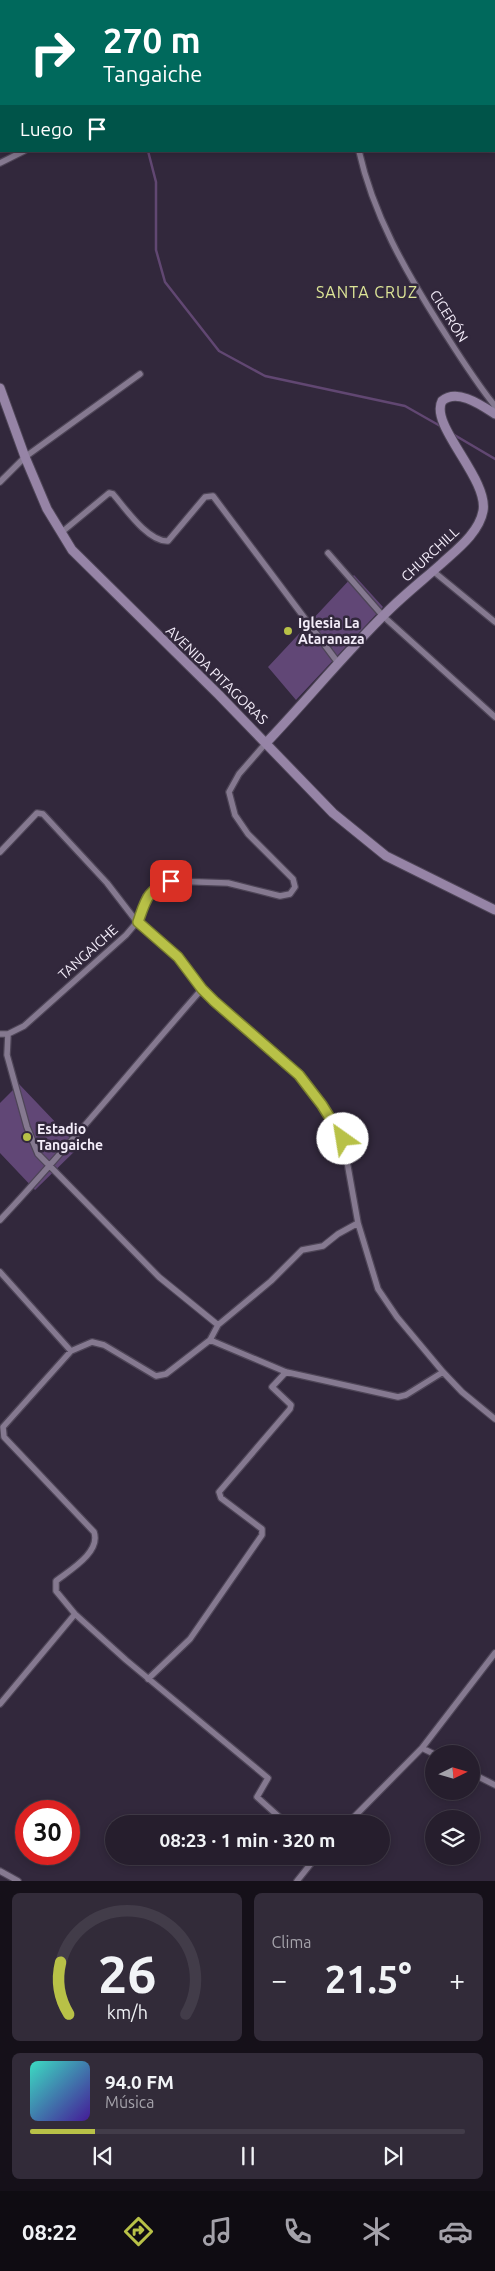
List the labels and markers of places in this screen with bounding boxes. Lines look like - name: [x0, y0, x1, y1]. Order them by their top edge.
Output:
- place label: Iglesia La Ataranaza: [298, 615, 365, 647]
- marker: Iglesia La Ataranaza: [282, 625, 294, 637]
- pin: [150, 860, 192, 902]
- place label: Estadio Tangaiche: [37, 1121, 103, 1153]
- marker: Estadio Tangaiche: [21, 1131, 33, 1143]

